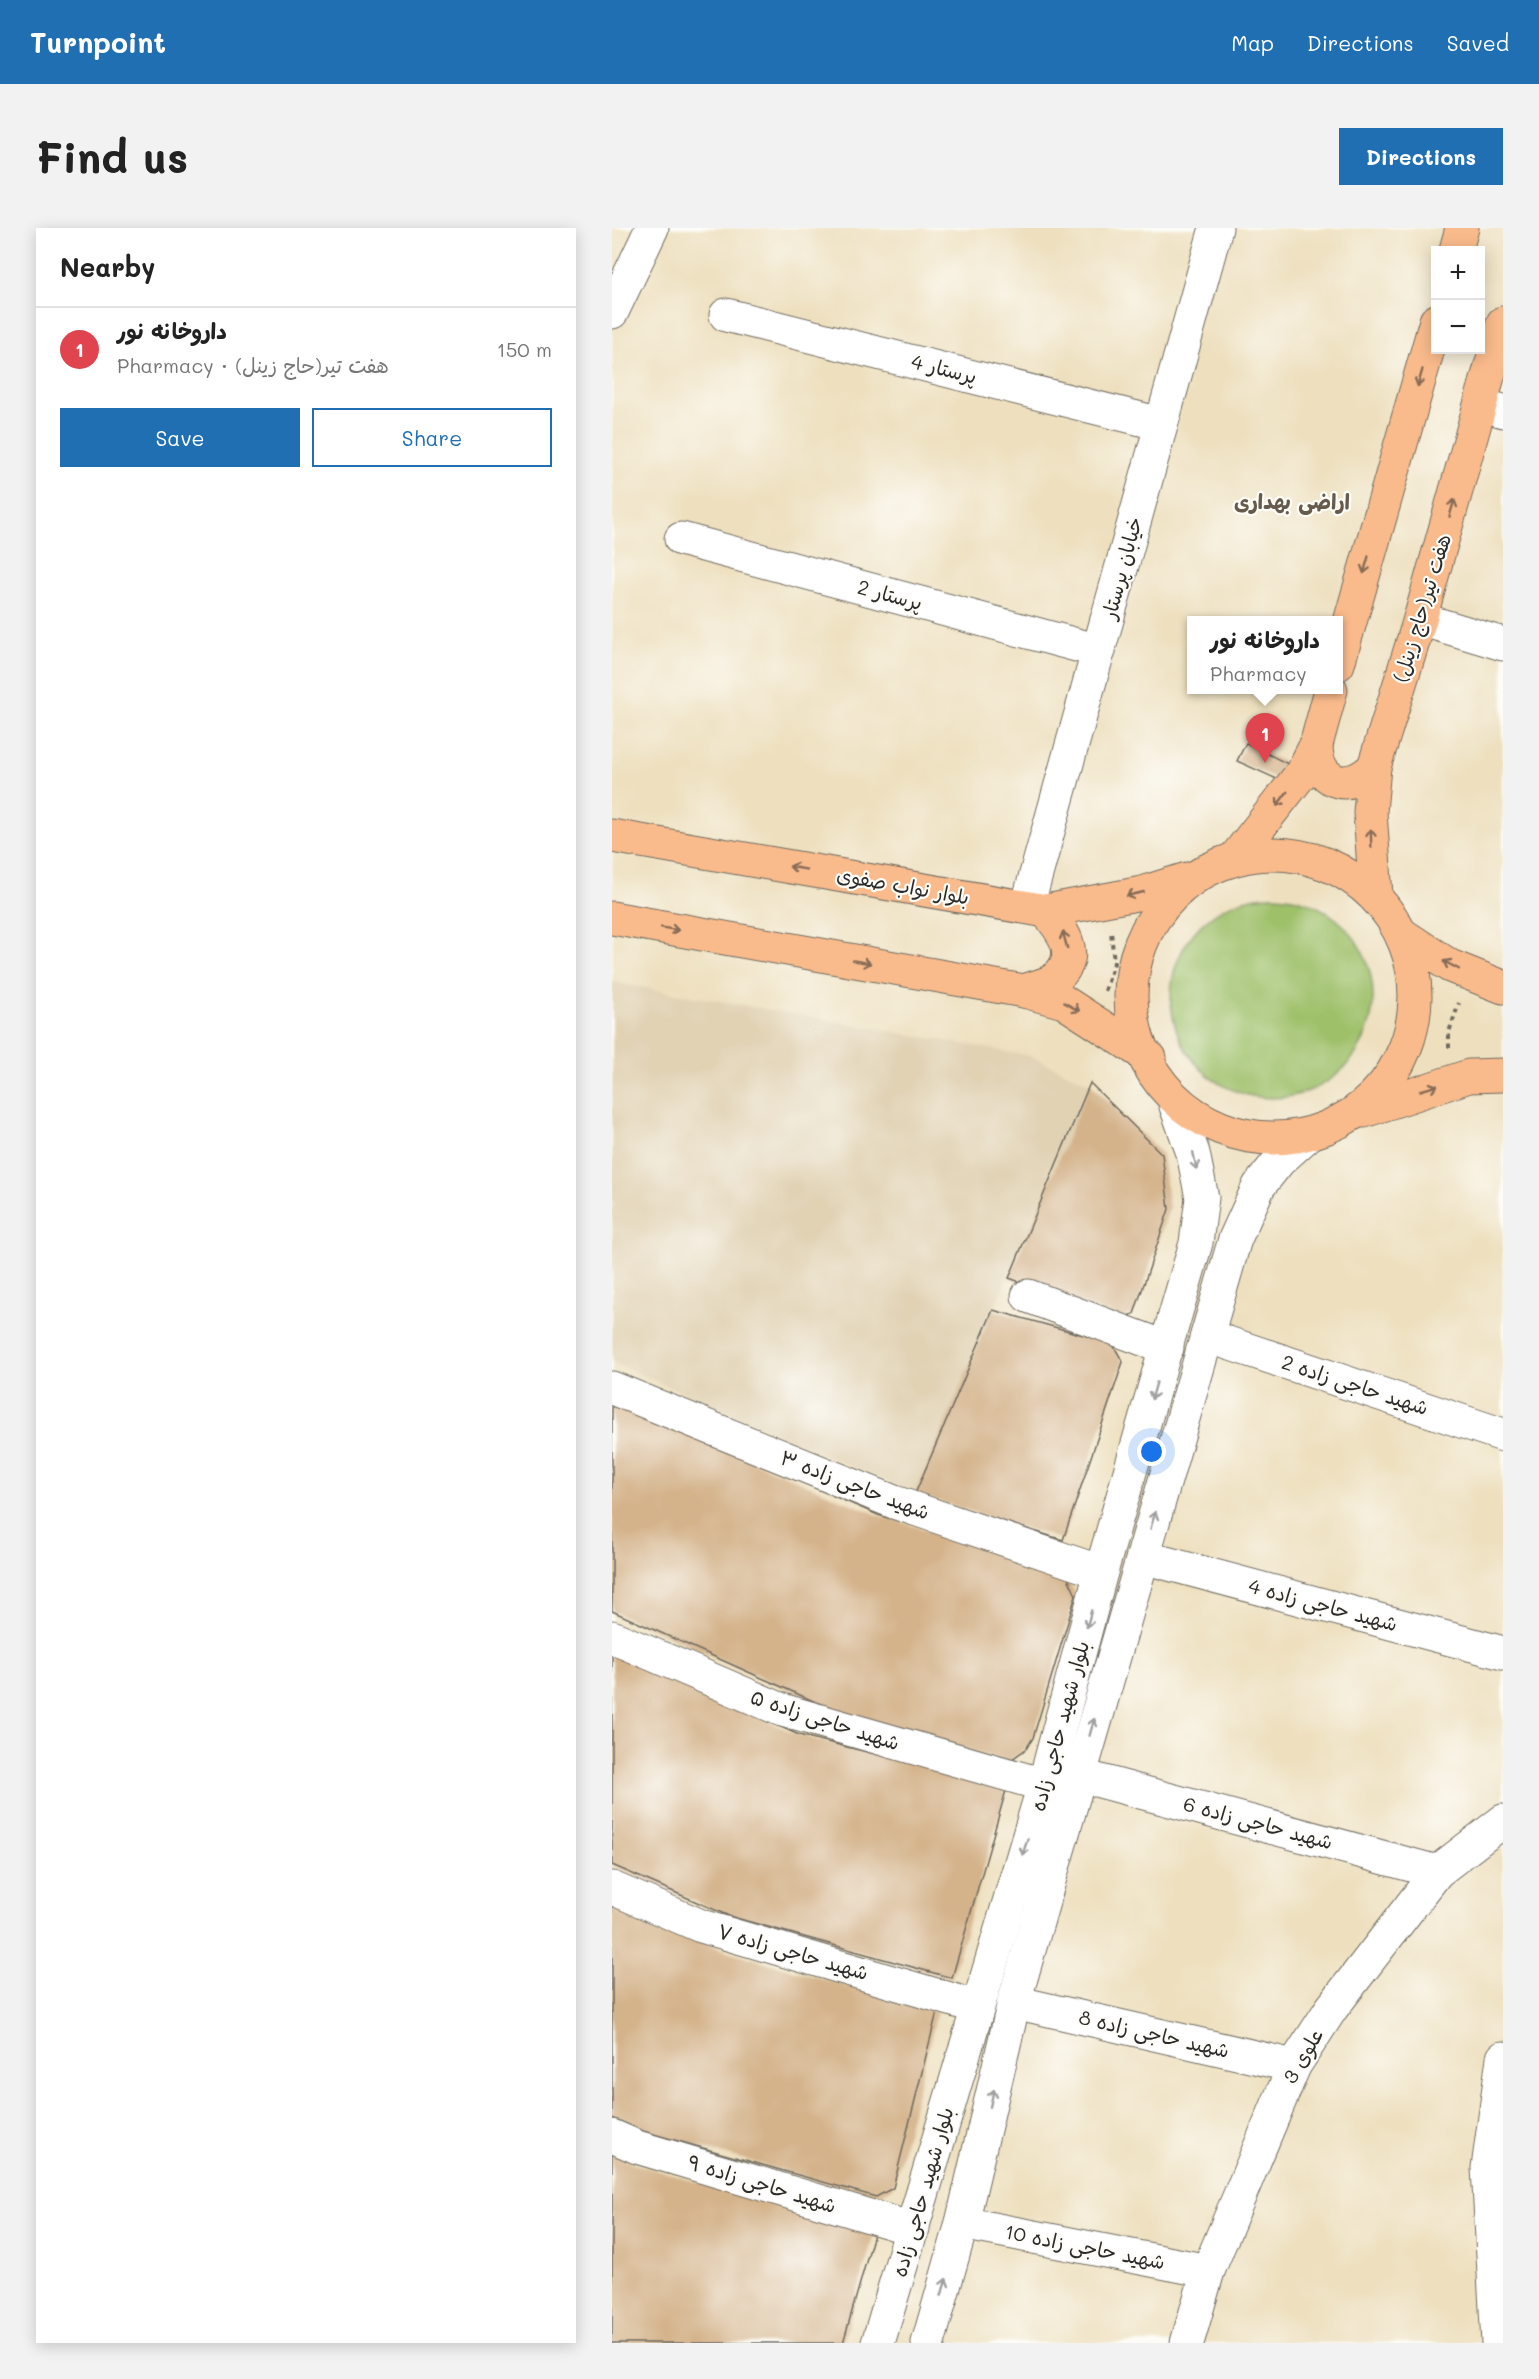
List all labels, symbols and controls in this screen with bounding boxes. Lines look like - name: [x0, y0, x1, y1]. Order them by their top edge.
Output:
- text: Turnpoint: [30, 24, 166, 60]
- text: Map: [1231, 29, 1274, 56]
- text: Directions: [1307, 29, 1414, 56]
- text: Saved: [1447, 29, 1509, 56]
- button: Directions: [1339, 128, 1503, 185]
- text: Find us: [36, 129, 188, 184]
- map controls: [1431, 246, 1485, 354]
- button: +: [1431, 246, 1485, 300]
- text: Nearby: [60, 250, 155, 284]
- button: −: [1431, 300, 1485, 354]
- text: داروخانه نور: [117, 316, 227, 345]
- text: 1: [75, 336, 84, 362]
- text: 150 m: [497, 336, 552, 362]
- street label: پرستار 4: [908, 347, 980, 390]
- text: Pharmacy · هفت تیر(حاج زینل): [117, 352, 389, 378]
- one-way arrow: [1413, 368, 1425, 387]
- button: Save: [60, 408, 300, 467]
- button: Share: [312, 408, 552, 467]
- district label: اراضی بهداری: [1234, 487, 1350, 515]
- one-way arrow: [1447, 499, 1458, 518]
- street label: خیابان پرستار: [1094, 514, 1148, 624]
- street label: هفت تیر(حاج زینل): [1386, 530, 1458, 686]
- one-way arrow: [1360, 555, 1372, 574]
- street label: پرستار 2: [855, 573, 926, 616]
- popup: [1187, 616, 1343, 694]
- text: داروخانه نور: [1210, 625, 1320, 654]
- text: Pharmacy: [1210, 660, 1307, 686]
- pin: 1: [1246, 714, 1284, 763]
- one-way arrow: [1276, 791, 1289, 807]
- one-way arrow: [1365, 828, 1377, 848]
- street label: بلوار نواب صفوی: [835, 861, 971, 909]
- one-way arrow: [789, 862, 809, 873]
- one-way arrow: [1126, 888, 1145, 900]
- one-way arrow: [659, 923, 679, 934]
- one-way arrow: [1058, 931, 1070, 950]
- one-way arrow: [851, 957, 871, 968]
- one-way arrow: [1442, 959, 1460, 970]
- one-way arrow: [1063, 1001, 1080, 1013]
- one-way arrow: [1420, 1082, 1439, 1094]
- one-way arrow: [1189, 1151, 1201, 1170]
- street label: شهید حاجی زاده 2: [1278, 1348, 1432, 1421]
- one-way arrow: [1148, 1381, 1160, 1400]
- your location: [1137, 1437, 1166, 1466]
- street label: شهید حاجی زاده ۳: [777, 1444, 934, 1525]
- one-way arrow: [1148, 1511, 1159, 1530]
- street label: شهید حاجی زاده 4: [1246, 1572, 1401, 1637]
- one-way arrow: [1083, 1609, 1094, 1628]
- street label: بلوار شهید حاجی زاده: [1024, 1638, 1095, 1814]
- street label: شهید حاجی زاده ۵: [747, 1683, 903, 1756]
- one-way arrow: [1087, 1718, 1098, 1737]
- street label: شهید حاجی زاده 6: [1180, 1790, 1336, 1855]
- one-way arrow: [1019, 1837, 1030, 1856]
- street label: شهید حاجی زاده ۷: [715, 1917, 872, 1986]
- street label: شهید حاجی زاده 8: [1076, 2003, 1232, 2064]
- street label: علوی 3: [1276, 2023, 1330, 2089]
- one-way arrow: [986, 2088, 998, 2107]
- street label: بلوار شهید حاجی زاده: [885, 2104, 960, 2280]
- street label: شهید حاجی زاده ۹: [685, 2148, 840, 2219]
- street label: شهید حاجی زاده 10: [1003, 2218, 1168, 2275]
- one-way arrow: [939, 2278, 950, 2297]

